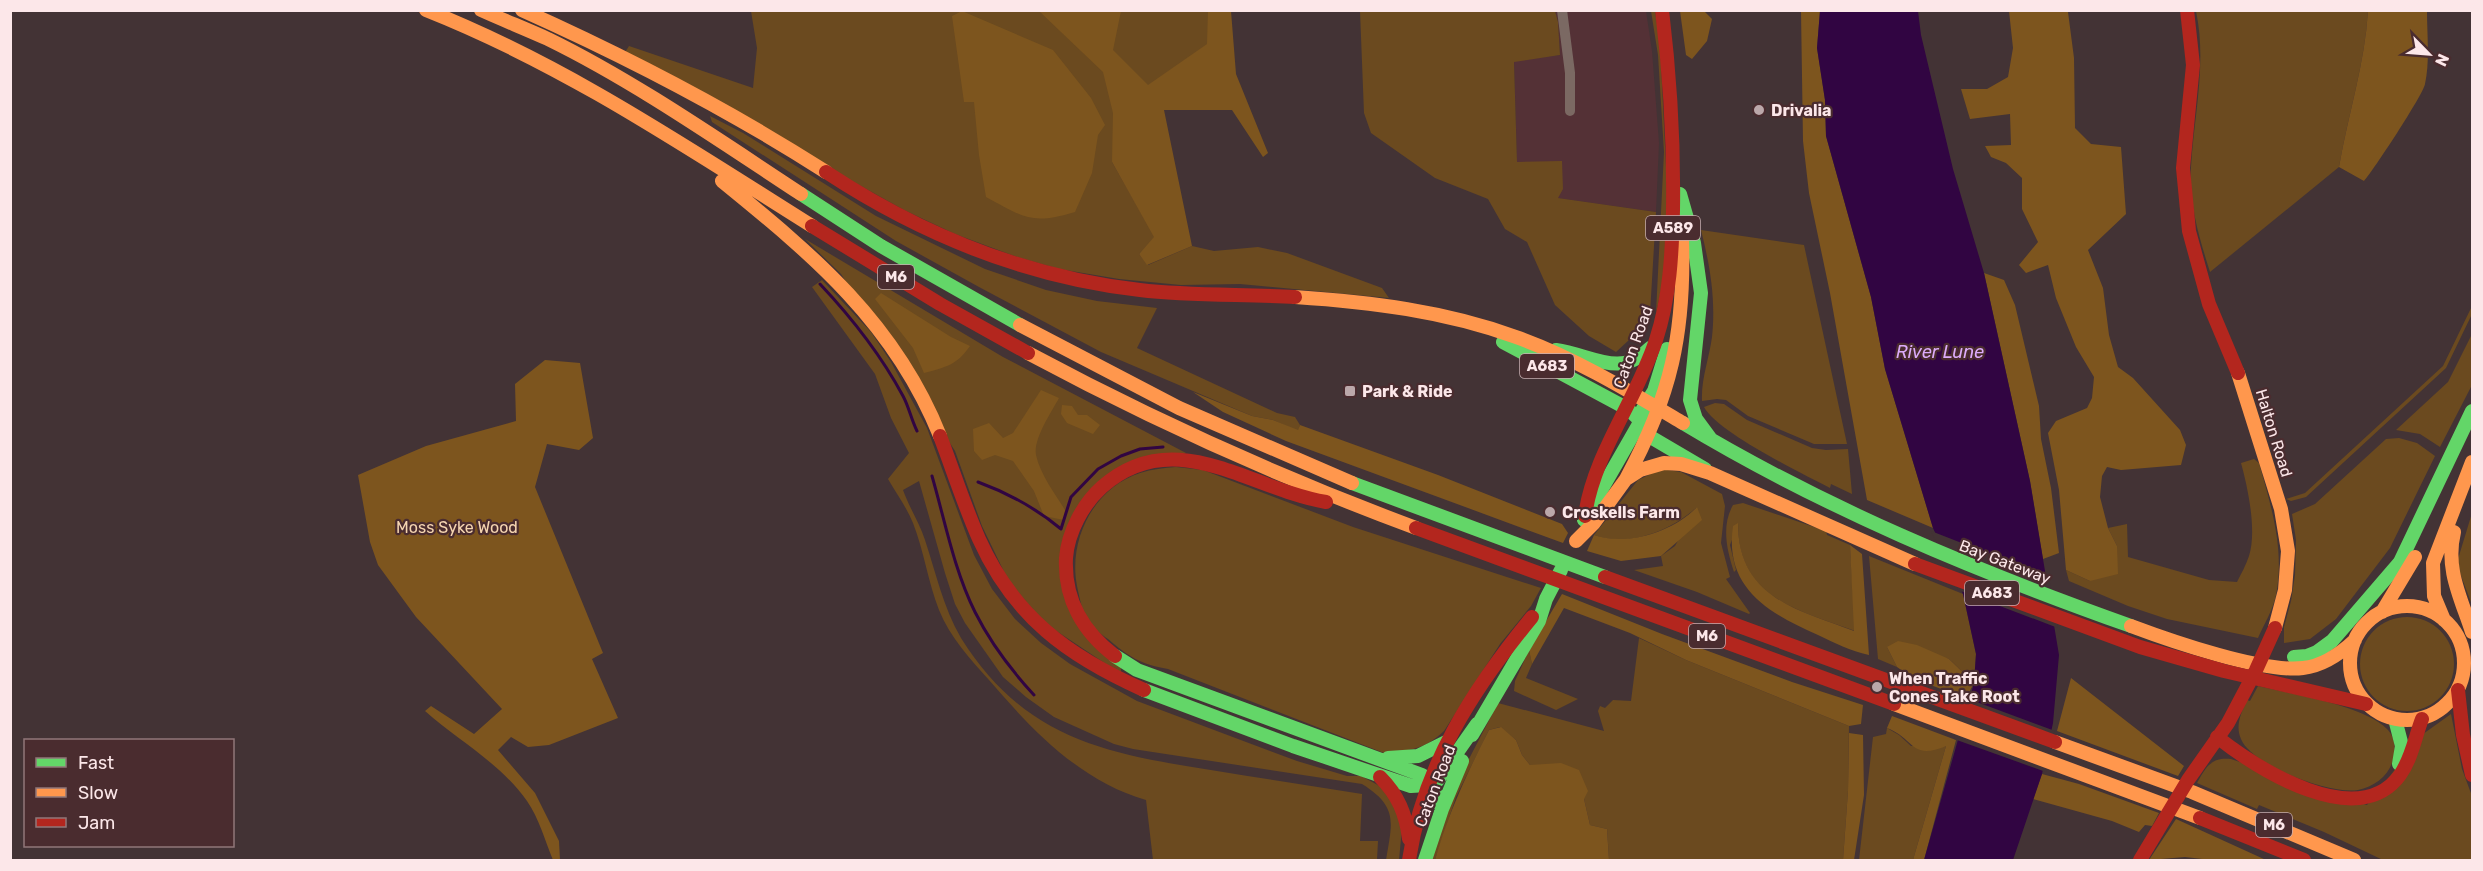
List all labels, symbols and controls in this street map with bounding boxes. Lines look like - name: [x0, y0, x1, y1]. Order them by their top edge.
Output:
- north arrow: [2399, 24, 2459, 84]
- text: N: [2431, 51, 2453, 69]
- place label: Drivalia: [1771, 101, 1831, 120]
- marker: Drivalia: [1752, 103, 1766, 117]
- road number: A589: [1646, 216, 1700, 240]
- road number: M6: [878, 265, 914, 289]
- street label: Caton Road: [1609, 303, 1657, 391]
- water label: River Lune: [1896, 341, 1984, 363]
- road number: A683: [1520, 354, 1574, 378]
- place label: Park & Ride: [1362, 382, 1453, 401]
- marker: Park & Ride: [1343, 384, 1357, 398]
- street label: Halton Road: [2252, 387, 2296, 479]
- place label: Croskells Farm: [1562, 503, 1680, 522]
- marker: Croskells Farm: [1543, 505, 1557, 519]
- park label: Moss Syke Wood: [396, 518, 518, 537]
- street label: Bay Gateway: [1957, 536, 2054, 588]
- road number: A683: [1965, 581, 2019, 605]
- road number: M6: [1689, 624, 1725, 648]
- place label: When Traffic Cones Take Root: [1889, 669, 2020, 706]
- marker: When Traffic Cones Take Root: [1870, 680, 1884, 694]
- legend: [24, 739, 234, 847]
- street label: Caton Road: [1411, 742, 1459, 830]
- text: Fast: [78, 752, 114, 774]
- text: Slow: [78, 782, 118, 804]
- text: Jam: [78, 812, 115, 834]
- road number: M6: [2256, 813, 2292, 837]

